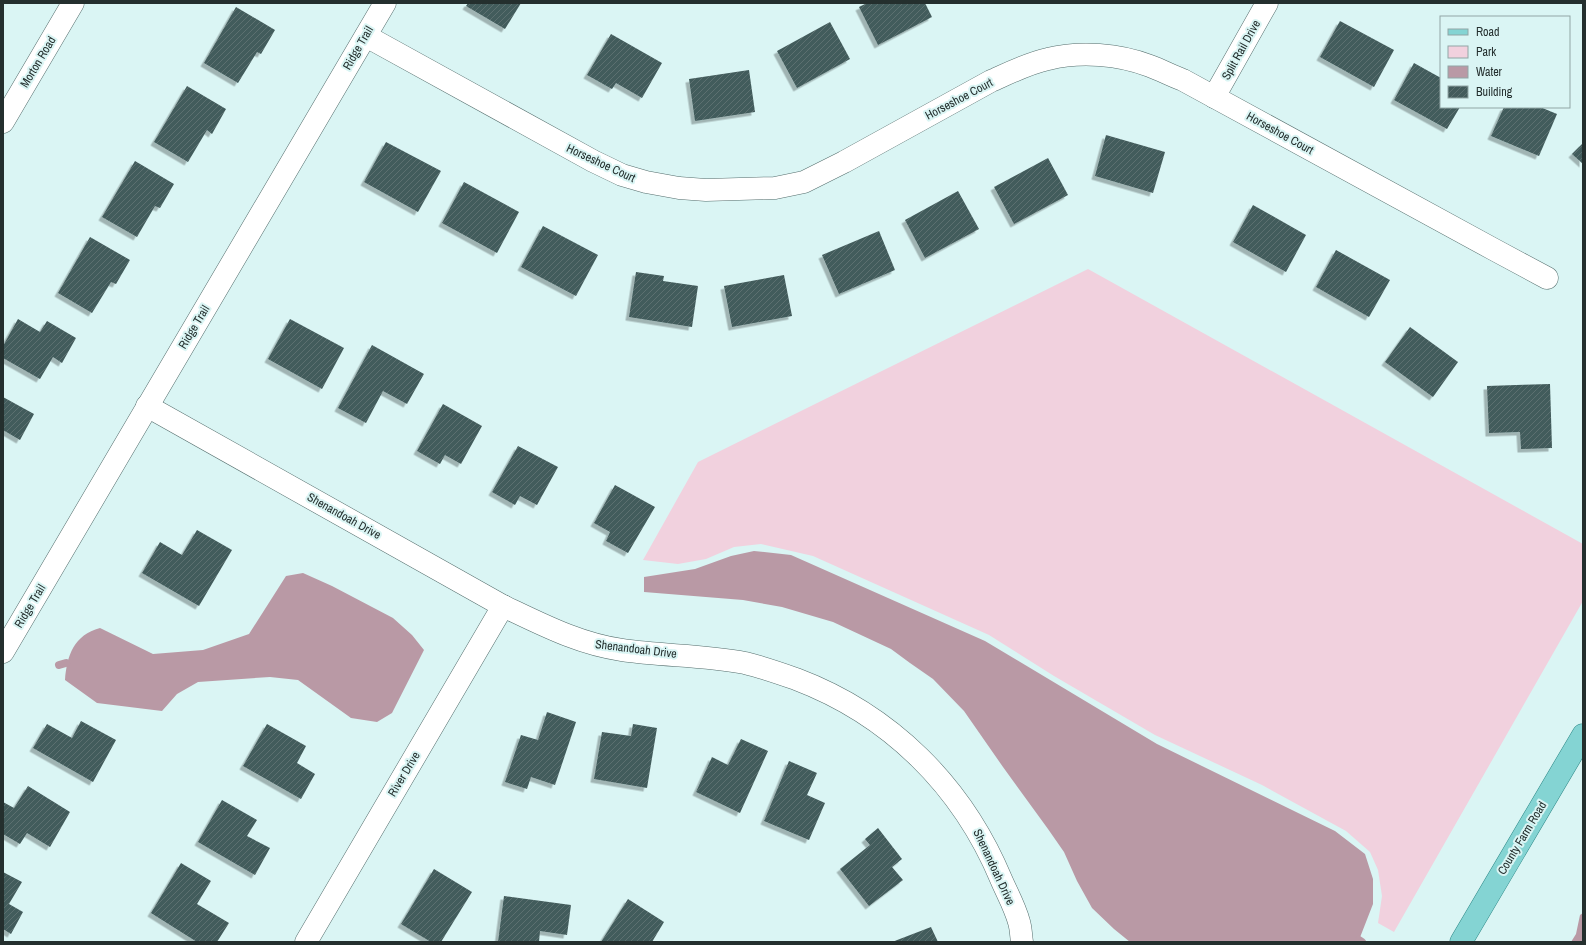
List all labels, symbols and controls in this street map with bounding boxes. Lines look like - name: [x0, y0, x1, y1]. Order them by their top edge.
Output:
- legend: [1440, 16, 1570, 108]
- street label: Split Rail Drive: [1218, 17, 1264, 83]
- street label: Ridge Trail: [339, 23, 377, 73]
- text: Road: [1476, 24, 1500, 40]
- street label: Morton Road: [16, 33, 60, 91]
- text: Park: [1476, 44, 1496, 60]
- text: Water: [1476, 64, 1503, 80]
- street label: Horseshoe Court: [922, 74, 996, 124]
- text: Building: [1476, 84, 1513, 100]
- street label: Horseshoe Court: [1244, 108, 1317, 158]
- street label: Horseshoe Court: [564, 140, 638, 186]
- street label: Ridge Trail: [175, 302, 213, 352]
- street label: Shenandoah Drive: [304, 489, 384, 543]
- street label: Ridge Trail: [11, 581, 49, 631]
- street label: Shenandoah Drive: [594, 636, 678, 662]
- street label: River Drive: [384, 749, 424, 799]
- street label: County Farm Road: [1494, 798, 1550, 878]
- street label: Shenandoah Drive: [969, 826, 1019, 908]

